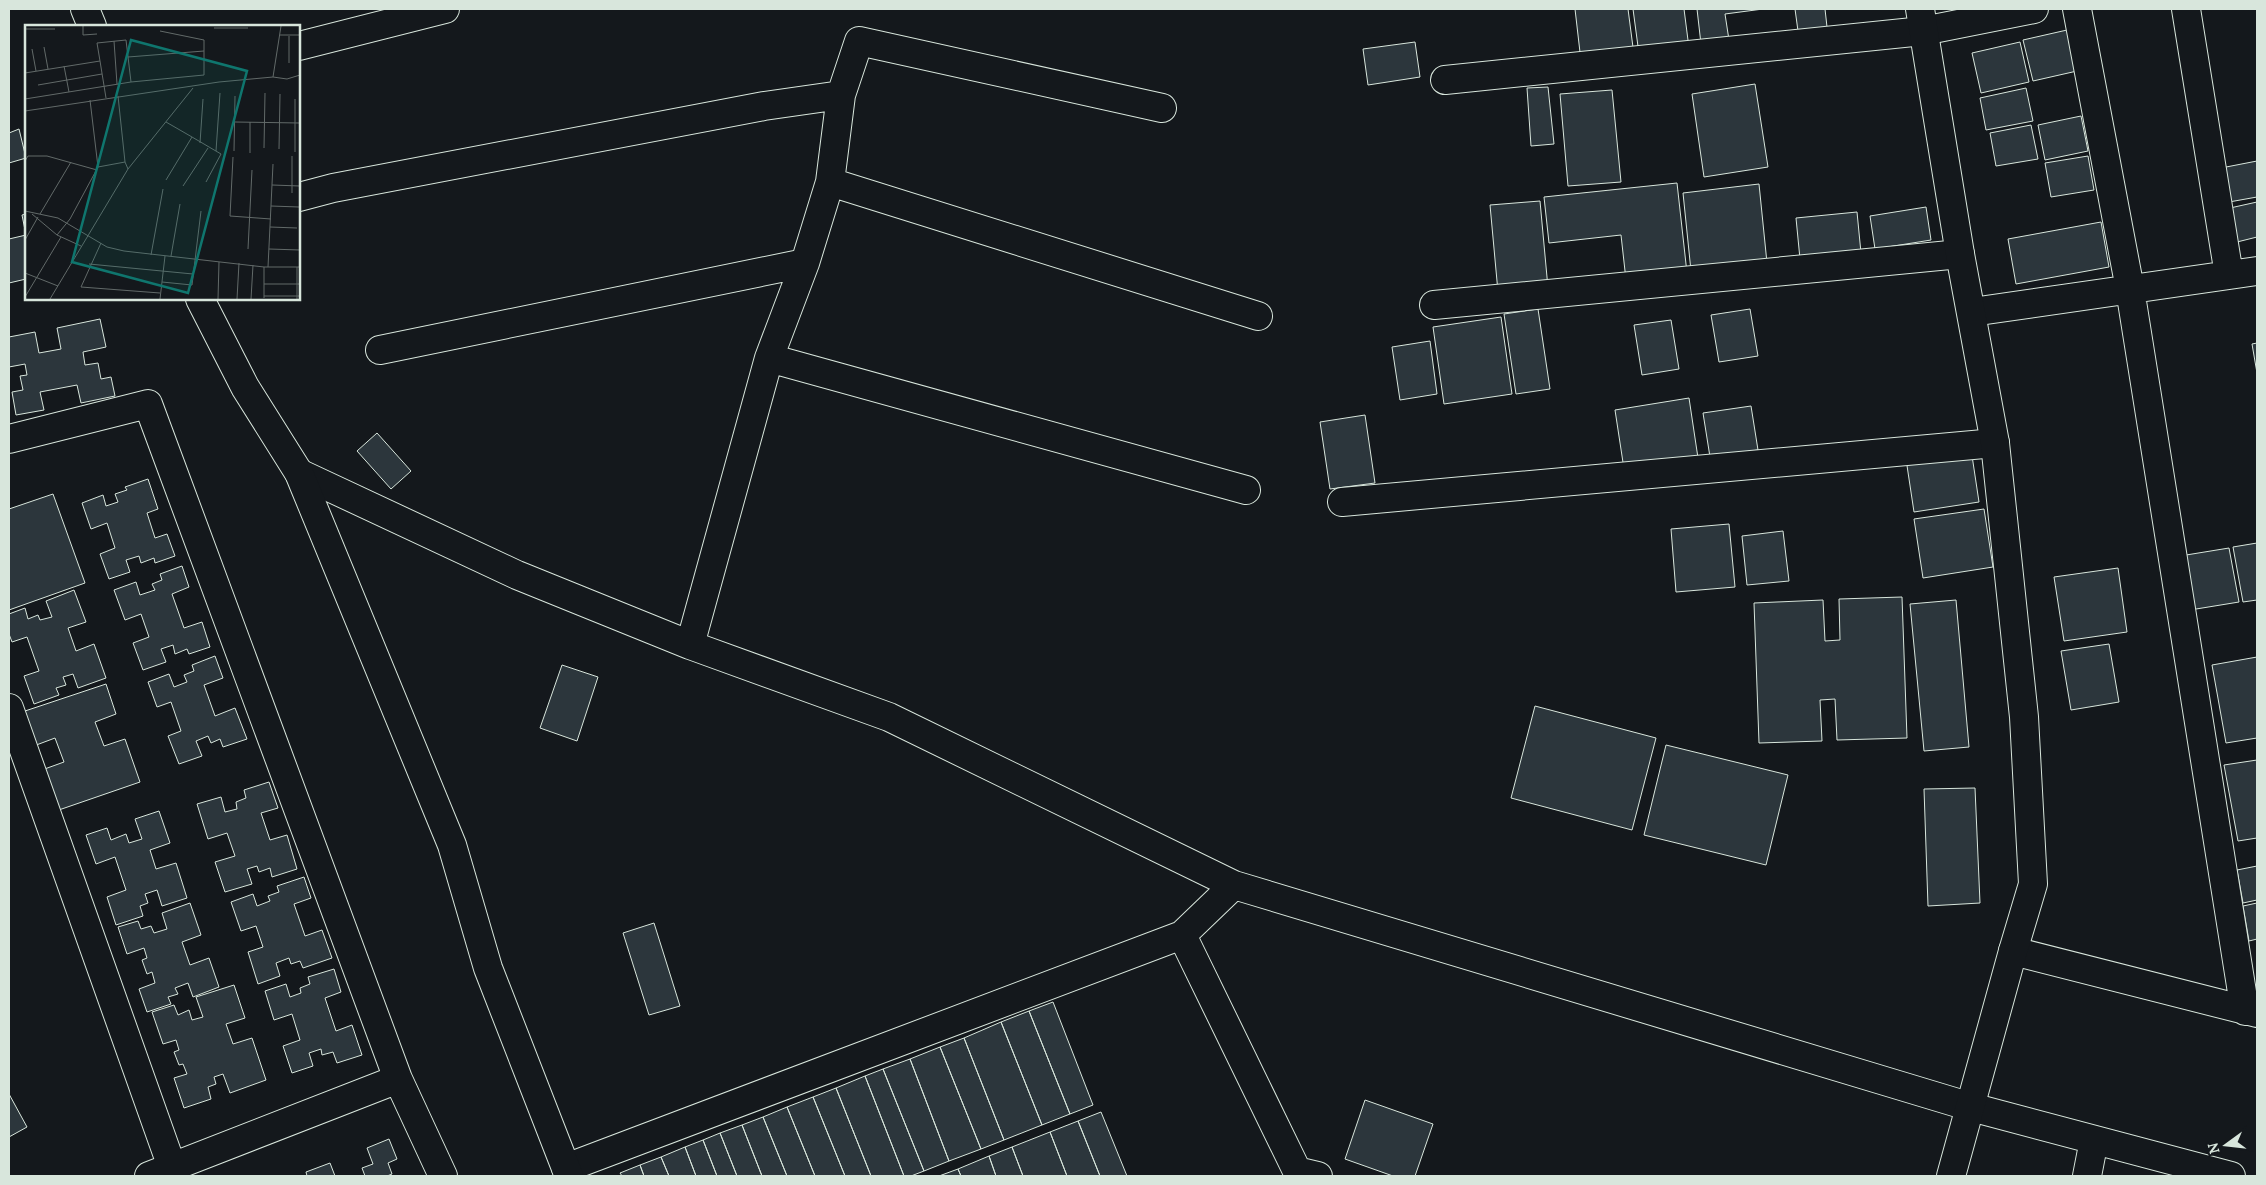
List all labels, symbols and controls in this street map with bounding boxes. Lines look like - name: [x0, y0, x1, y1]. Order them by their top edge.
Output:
- inset map: [25, 25, 300, 300]
- north arrow: [2201, 1120, 2251, 1170]
- text: N: [2203, 1141, 2224, 1156]

